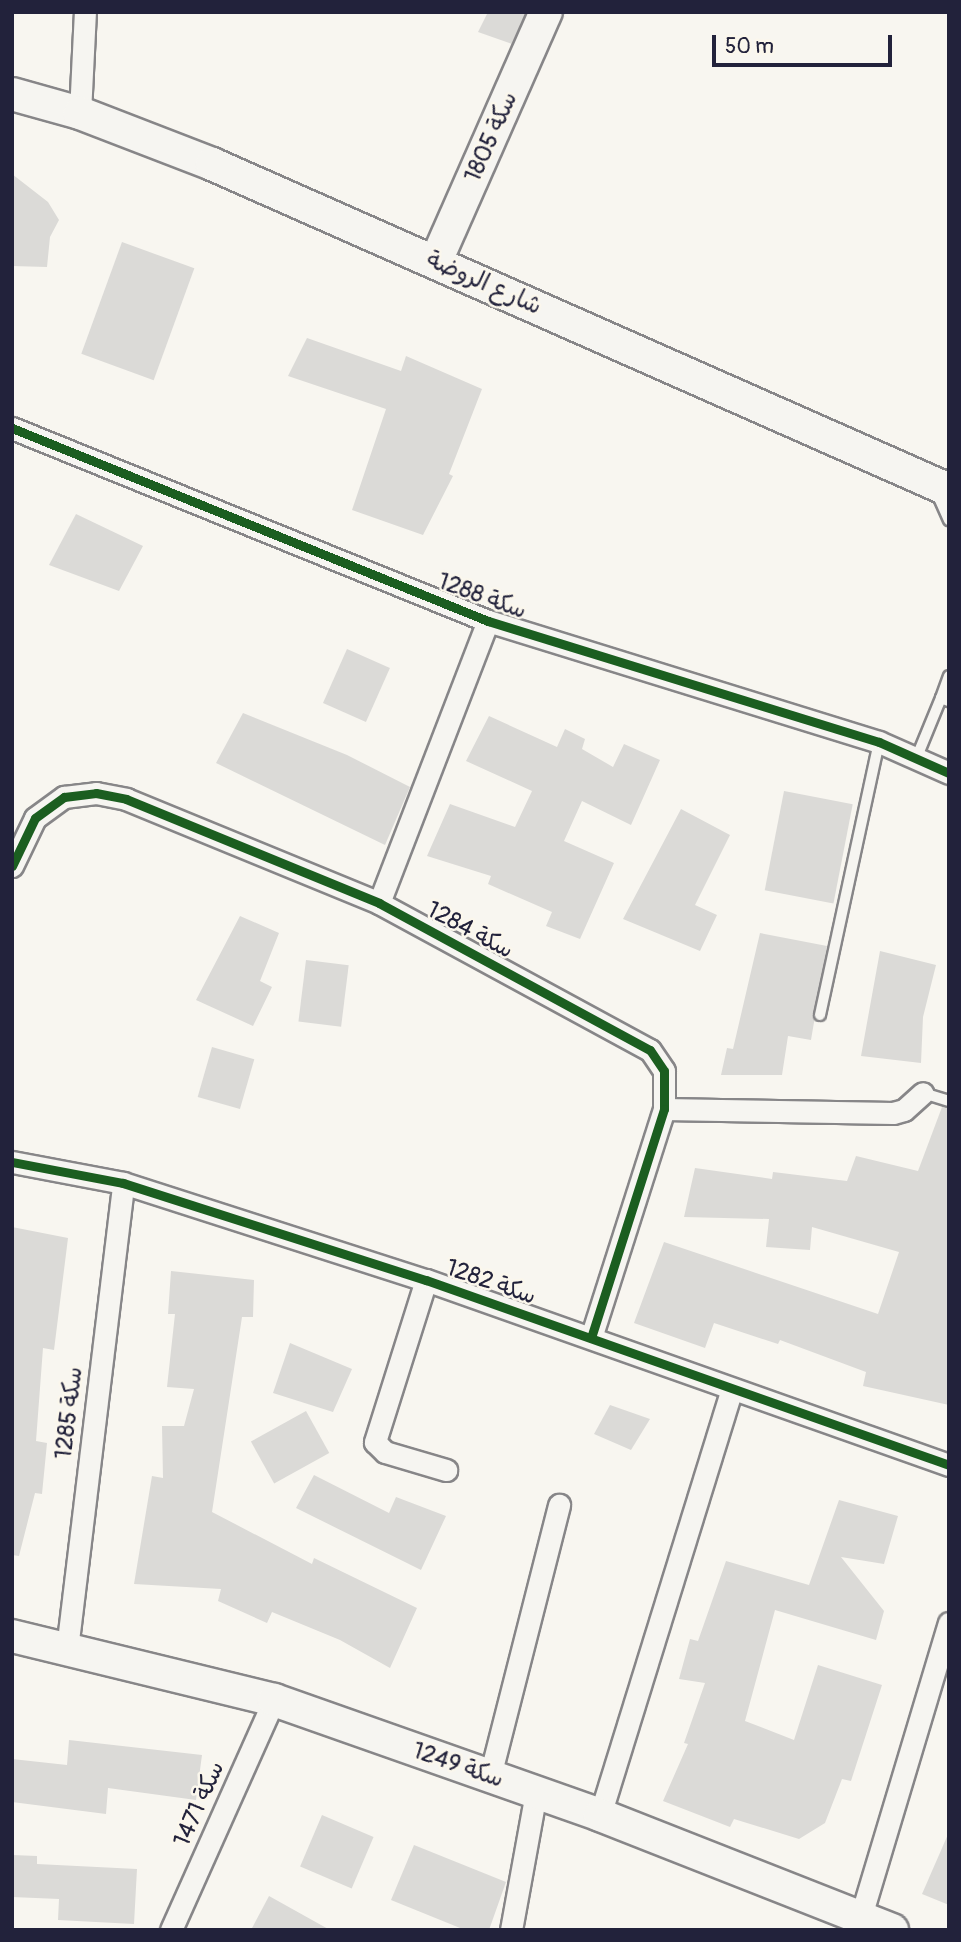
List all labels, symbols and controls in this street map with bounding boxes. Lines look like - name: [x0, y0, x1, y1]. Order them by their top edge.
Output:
- scale bar: [716, 21, 896, 65]
- text: 50 m: [725, 33, 774, 60]
- street label: سكة 1805: [458, 87, 524, 187]
- street label: شارع الروضة: [422, 245, 546, 321]
- street label: سكة 1288: [434, 567, 530, 625]
- street label: سكة 1284: [422, 895, 518, 965]
- street label: سكة 1282: [442, 1253, 540, 1311]
- street label: سكة 1285: [49, 1365, 89, 1461]
- street label: سكة 1249: [409, 1736, 507, 1794]
- street label: سكة 1471: [167, 1757, 231, 1851]

